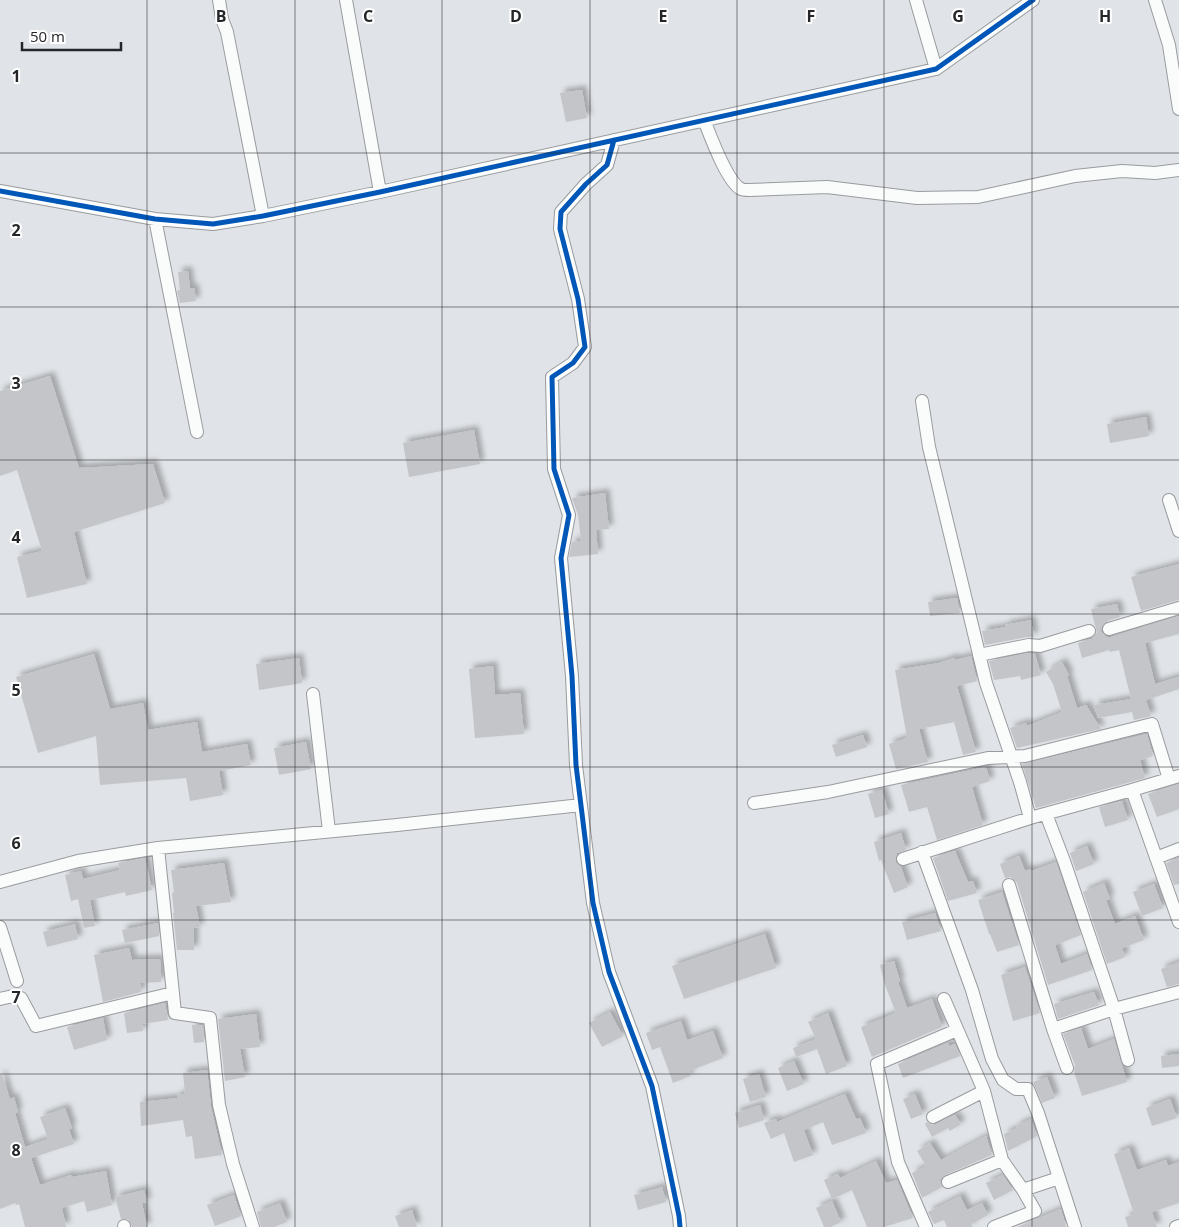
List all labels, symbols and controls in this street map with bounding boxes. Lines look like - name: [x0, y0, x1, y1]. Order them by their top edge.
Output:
- text: B: [216, 5, 226, 27]
- text: C: [363, 5, 373, 27]
- text: D: [510, 5, 522, 27]
- text: E: [659, 5, 668, 27]
- text: F: [807, 5, 815, 27]
- text: G: [952, 5, 964, 27]
- text: H: [1099, 5, 1111, 27]
- scale bar: [22, 20, 121, 52]
- text: 50 m: [30, 26, 65, 46]
- text: 1: [11, 65, 21, 87]
- text: 2: [11, 219, 21, 241]
- text: 3: [11, 372, 21, 394]
- text: 4: [11, 526, 21, 548]
- text: 5: [11, 679, 21, 701]
- text: 6: [11, 832, 21, 854]
- text: 7: [11, 986, 21, 1008]
- text: 8: [11, 1139, 21, 1161]

